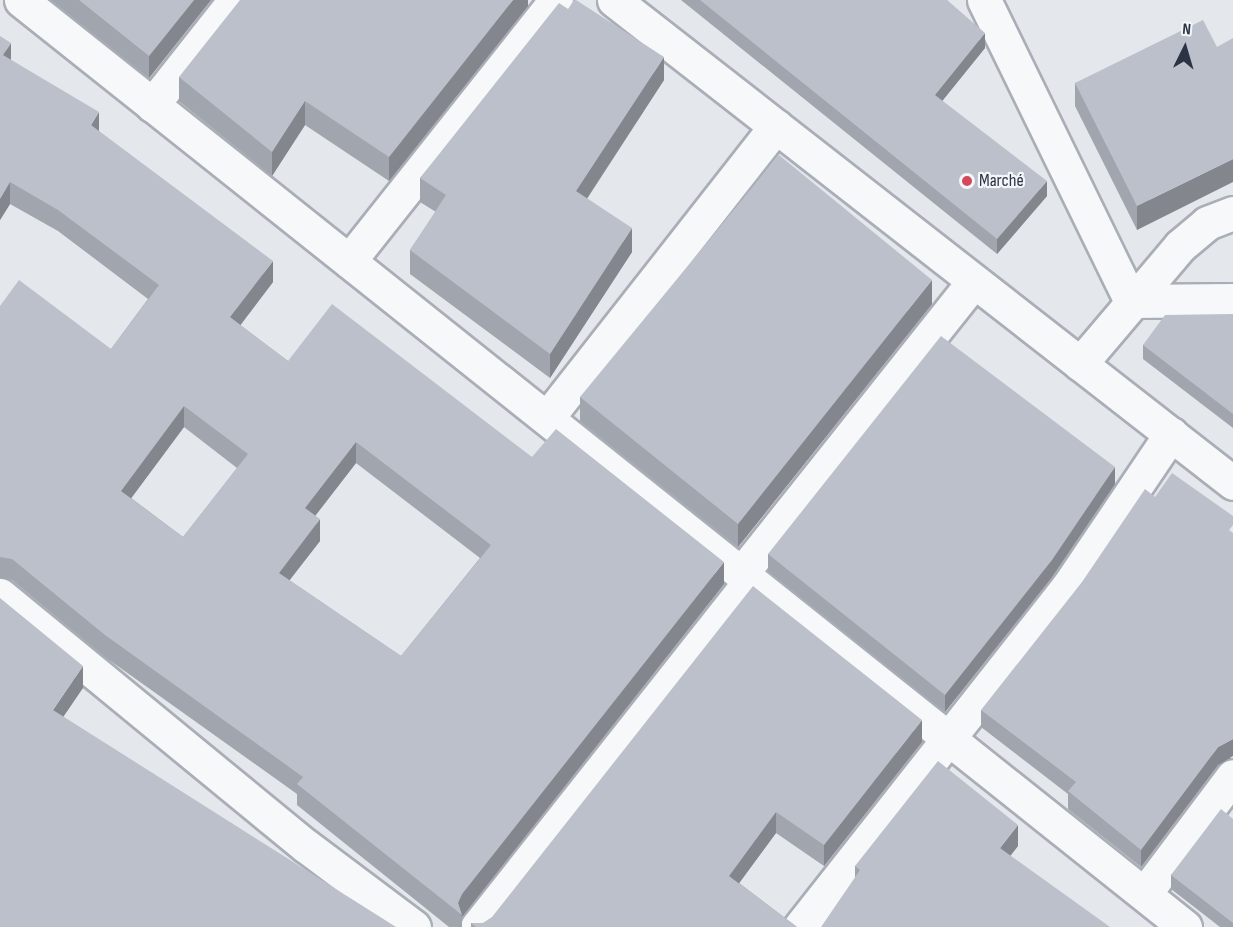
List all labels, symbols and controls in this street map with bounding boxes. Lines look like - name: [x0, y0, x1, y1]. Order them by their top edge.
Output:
- north arrow: [1155, 18, 1215, 78]
- text: N: [1182, 20, 1192, 39]
- place label: Marché: [979, 170, 1024, 192]
- marker: Marché: [960, 174, 974, 188]

